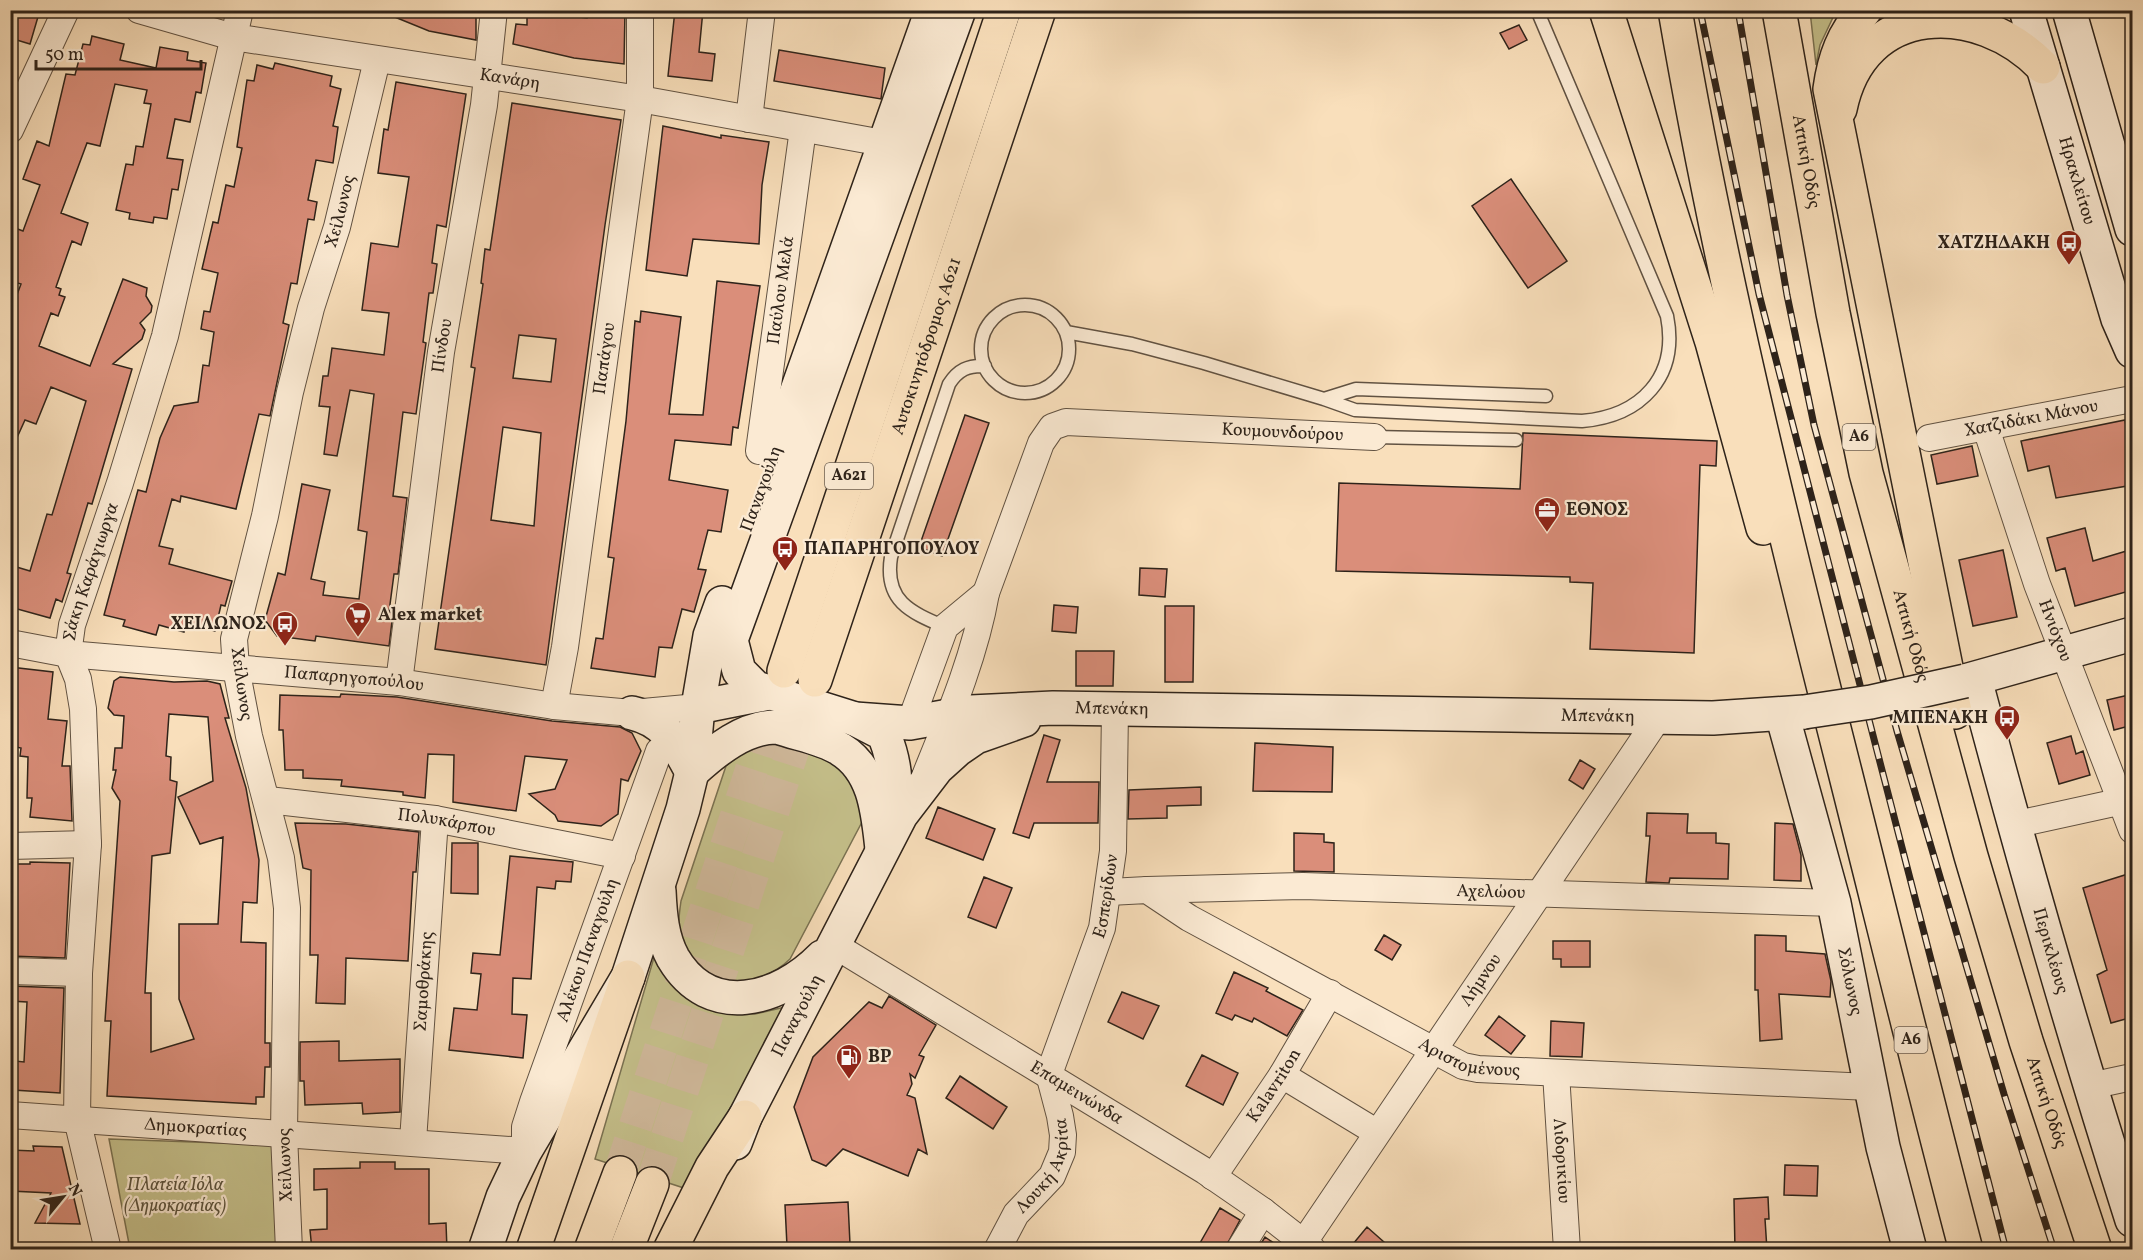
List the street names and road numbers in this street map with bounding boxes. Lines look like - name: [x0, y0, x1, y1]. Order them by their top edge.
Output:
- street label: Κανάρη: [478, 62, 542, 96]
- street label: Αττική Οδός: [1785, 113, 1827, 211]
- street label: Ηρακλείτου: [2052, 133, 2102, 228]
- street label: Χείλωνος: [319, 173, 362, 251]
- street label: Παύλου Μελά: [761, 235, 801, 346]
- street label: Αυτοκινητόδρομος Α621: [885, 254, 968, 438]
- street label: Πίνδου: [426, 317, 459, 374]
- street label: Παπάγου: [587, 321, 622, 396]
- street label: Χατζιδάκι Μάνου: [1962, 393, 2100, 443]
- street label: Κουμουνδούρου: [1221, 417, 1344, 448]
- road number: Α6: [1842, 424, 1876, 450]
- street label: Παναγούλη: [735, 442, 789, 536]
- road number: Α621: [825, 463, 873, 489]
- street label: Σάκη Καράγιωργα: [57, 499, 125, 642]
- street label: Αττική Οδός: [1886, 587, 1935, 685]
- street label: Ηνιόχου: [2032, 596, 2078, 665]
- street label: Χείλωνος: [223, 646, 259, 722]
- street label: Παπαρηγοπούλου: [283, 660, 425, 698]
- street label: Μπενάκη: [1075, 696, 1149, 722]
- street label: Μπενάκη: [1561, 703, 1635, 729]
- street label: Πολυκάρπου: [396, 802, 498, 843]
- street label: Εσπερίδων: [1087, 852, 1125, 942]
- street label: Αλέκου Παναγούλη: [550, 874, 625, 1026]
- street label: Αχελώου: [1456, 878, 1526, 906]
- street label: Περικλέους: [2026, 905, 2075, 997]
- street label: Σαμοθράκης: [408, 931, 440, 1032]
- street label: Σόλωνος: [1831, 945, 1869, 1018]
- street label: Λήμνου: [1454, 949, 1508, 1012]
- street label: Παναγούλη: [766, 970, 829, 1061]
- road number: Α6: [1894, 1027, 1928, 1053]
- street label: Αριστομένους: [1414, 1032, 1521, 1083]
- street label: Kalavriton: [1241, 1044, 1307, 1128]
- street label: Αττική Οδός: [2020, 1053, 2073, 1152]
- street label: Επαμεινώνδα: [1025, 1055, 1128, 1131]
- street label: Δημοκρατίας: [143, 1112, 248, 1144]
- street label: Λουκή Ακρίτα: [1010, 1116, 1075, 1220]
- street label: Λιδορικίου: [1546, 1117, 1577, 1204]
- street label: Χείλωνος: [272, 1128, 300, 1202]

